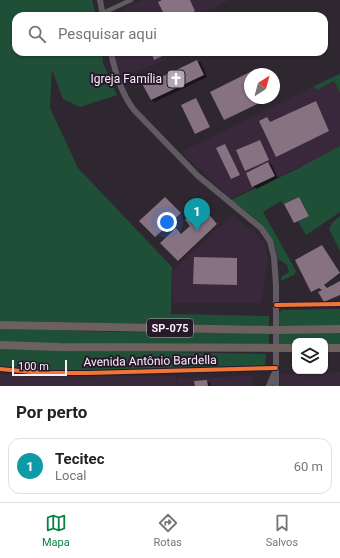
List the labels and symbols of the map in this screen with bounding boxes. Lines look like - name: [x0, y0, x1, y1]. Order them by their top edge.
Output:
- church icon: Igreja Família: [165, 68, 187, 90]
- north arrow: [244, 68, 280, 104]
- place label: Igreja Família: [90, 72, 162, 86]
- pin: 1: [184, 198, 210, 231]
- your location: [157, 212, 177, 232]
- road number: SP-075: [147, 319, 193, 337]
- street label: Avenida Antônio Bardella: [83, 353, 217, 369]
- scale bar: [12, 358, 67, 377]

